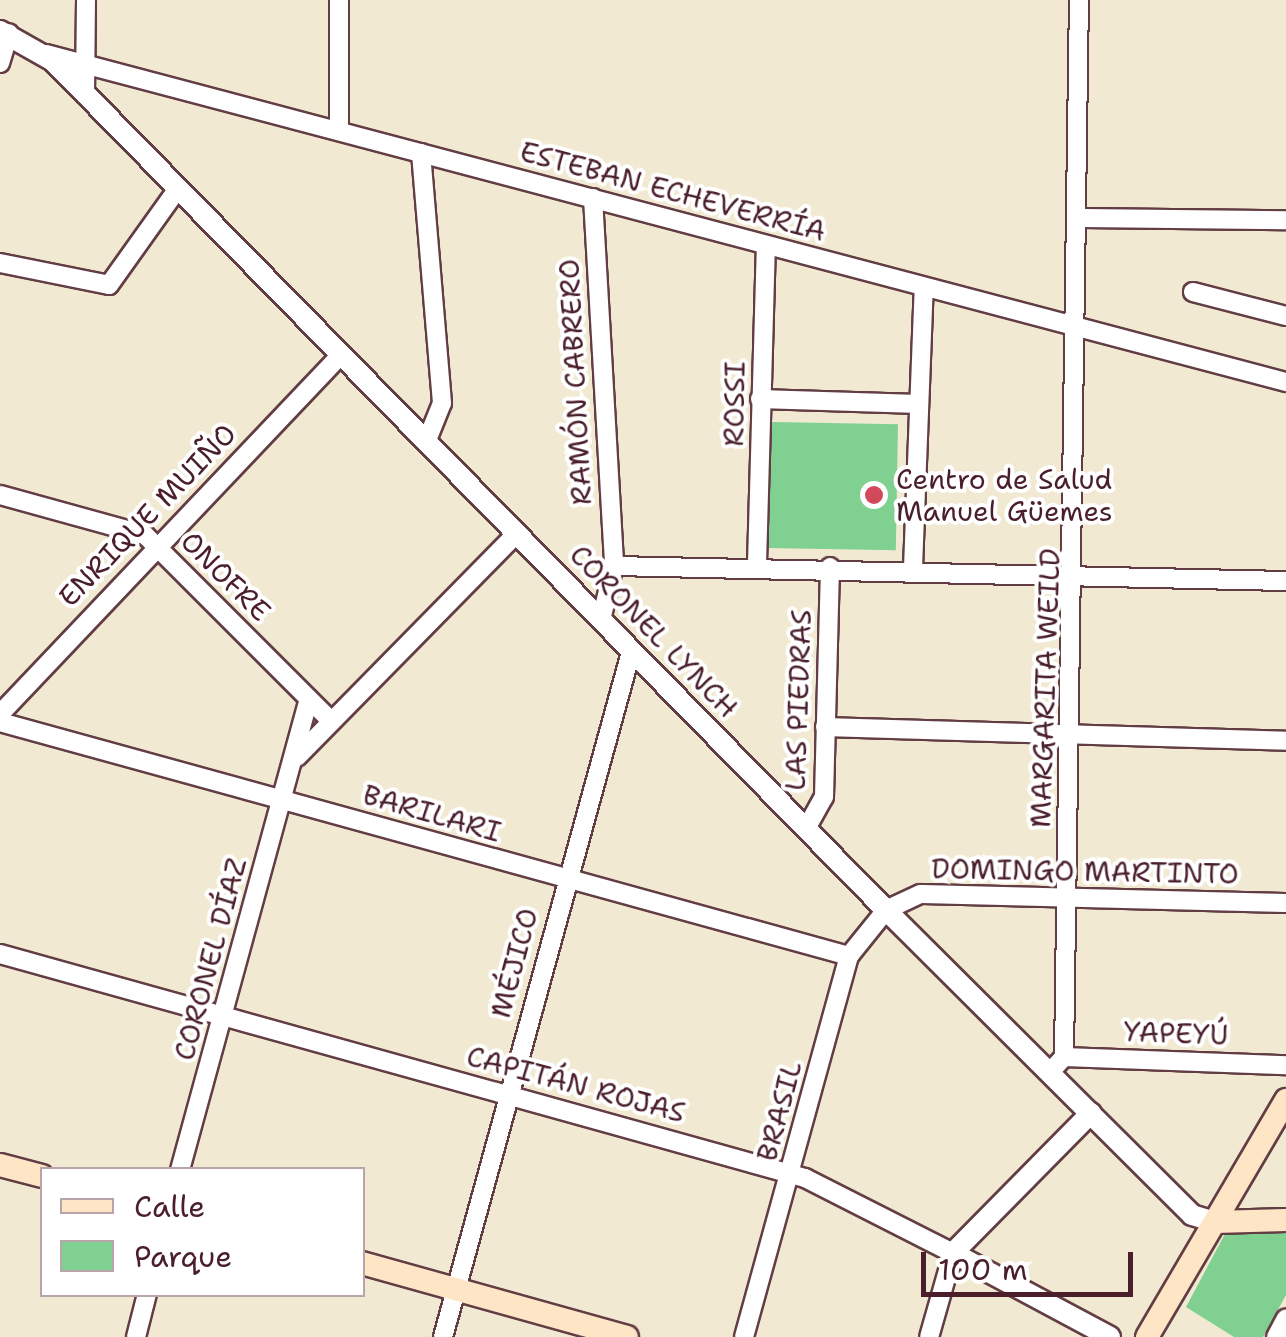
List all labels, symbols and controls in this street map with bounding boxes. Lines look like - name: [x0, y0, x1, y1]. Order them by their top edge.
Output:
- street label: ESTEBAN ECHEVERRÍA: [517, 134, 829, 248]
- street label: RAMÓN CABRERO: [552, 258, 598, 506]
- street label: ROSSI: [716, 361, 752, 447]
- street label: ENRIQUE MUIÑO: [51, 417, 243, 613]
- place label: Centro de Salud Manuel Güemes: [896, 462, 1113, 528]
- marker: Centro de Salud Manuel Güemes: [861, 482, 887, 508]
- street label: ONOFRE: [174, 524, 278, 628]
- street label: CORONEL LYNCH: [563, 538, 745, 724]
- street label: MARGARITA WEILD: [1023, 548, 1067, 828]
- street label: LAS PIEDRAS: [778, 609, 818, 791]
- street label: BARILARI: [359, 777, 505, 849]
- street label: DOMINGO MARTINTO: [931, 852, 1239, 890]
- street label: CORONEL DÍAZ: [167, 854, 253, 1064]
- street label: MÉJICO: [483, 905, 545, 1021]
- street label: YAPEYÚ: [1123, 1014, 1229, 1052]
- street label: CAPITÁN ROJAS: [463, 1039, 689, 1129]
- street label: BRASIL: [750, 1057, 808, 1165]
- legend: [40, 1167, 365, 1297]
- text: Calle: [134, 1186, 205, 1227]
- scale bar: [926, 1232, 1138, 1294]
- text: Parque: [134, 1236, 232, 1277]
- text: 100 m: [938, 1249, 1028, 1290]

